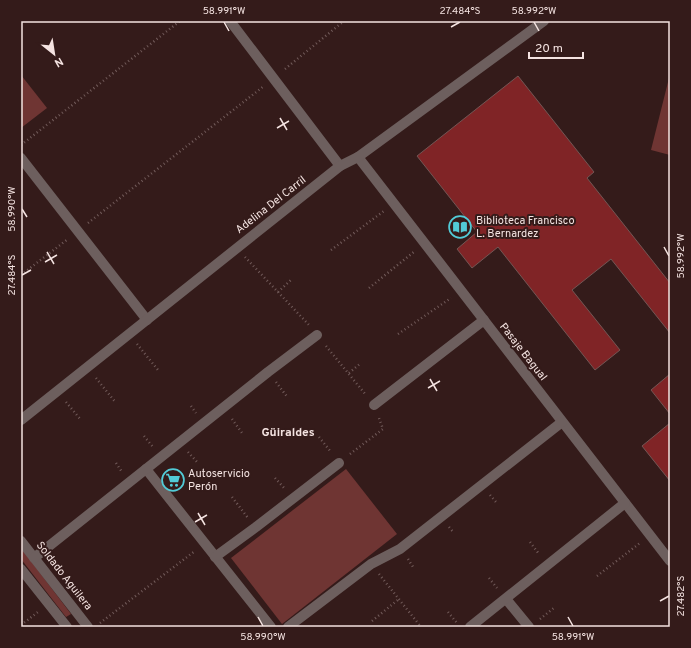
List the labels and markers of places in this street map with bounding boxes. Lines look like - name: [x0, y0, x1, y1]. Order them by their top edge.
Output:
- library icon: Biblioteca Francisco L. Bernardez: [447, 214, 473, 240]
- place label: Biblioteca Francisco L. Bernardez: [476, 214, 575, 241]
- supermarket icon: Autoservicio Perón: [160, 467, 186, 493]
- place label: Autoservicio Perón: [188, 467, 250, 494]

